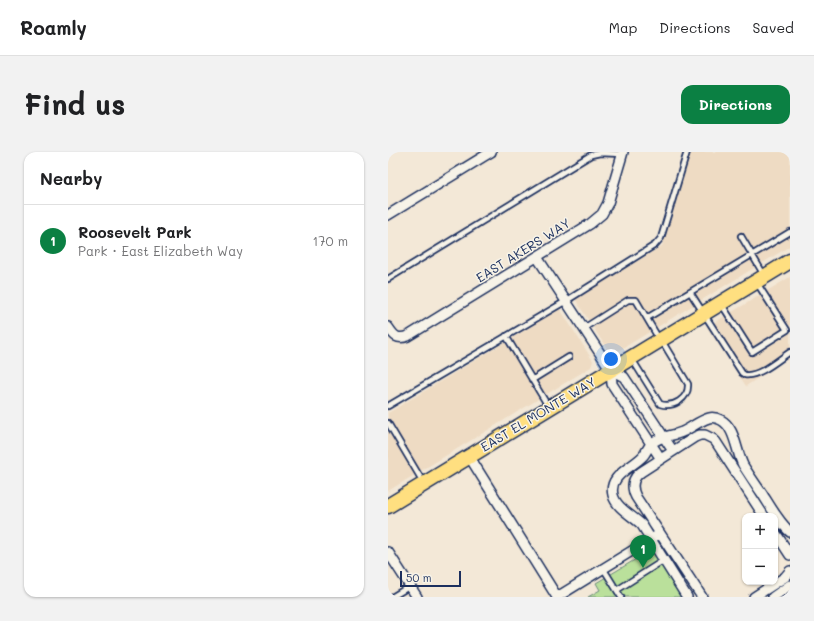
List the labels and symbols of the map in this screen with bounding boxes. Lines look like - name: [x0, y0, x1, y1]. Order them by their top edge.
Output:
- street label: EAST AKERS WAY: [472, 214, 573, 285]
- your location: [601, 349, 621, 369]
- street label: EAST EL MONTE WAY: [477, 372, 599, 455]
- pin: 1: [630, 535, 656, 568]
- scale bar: [400, 569, 461, 588]

